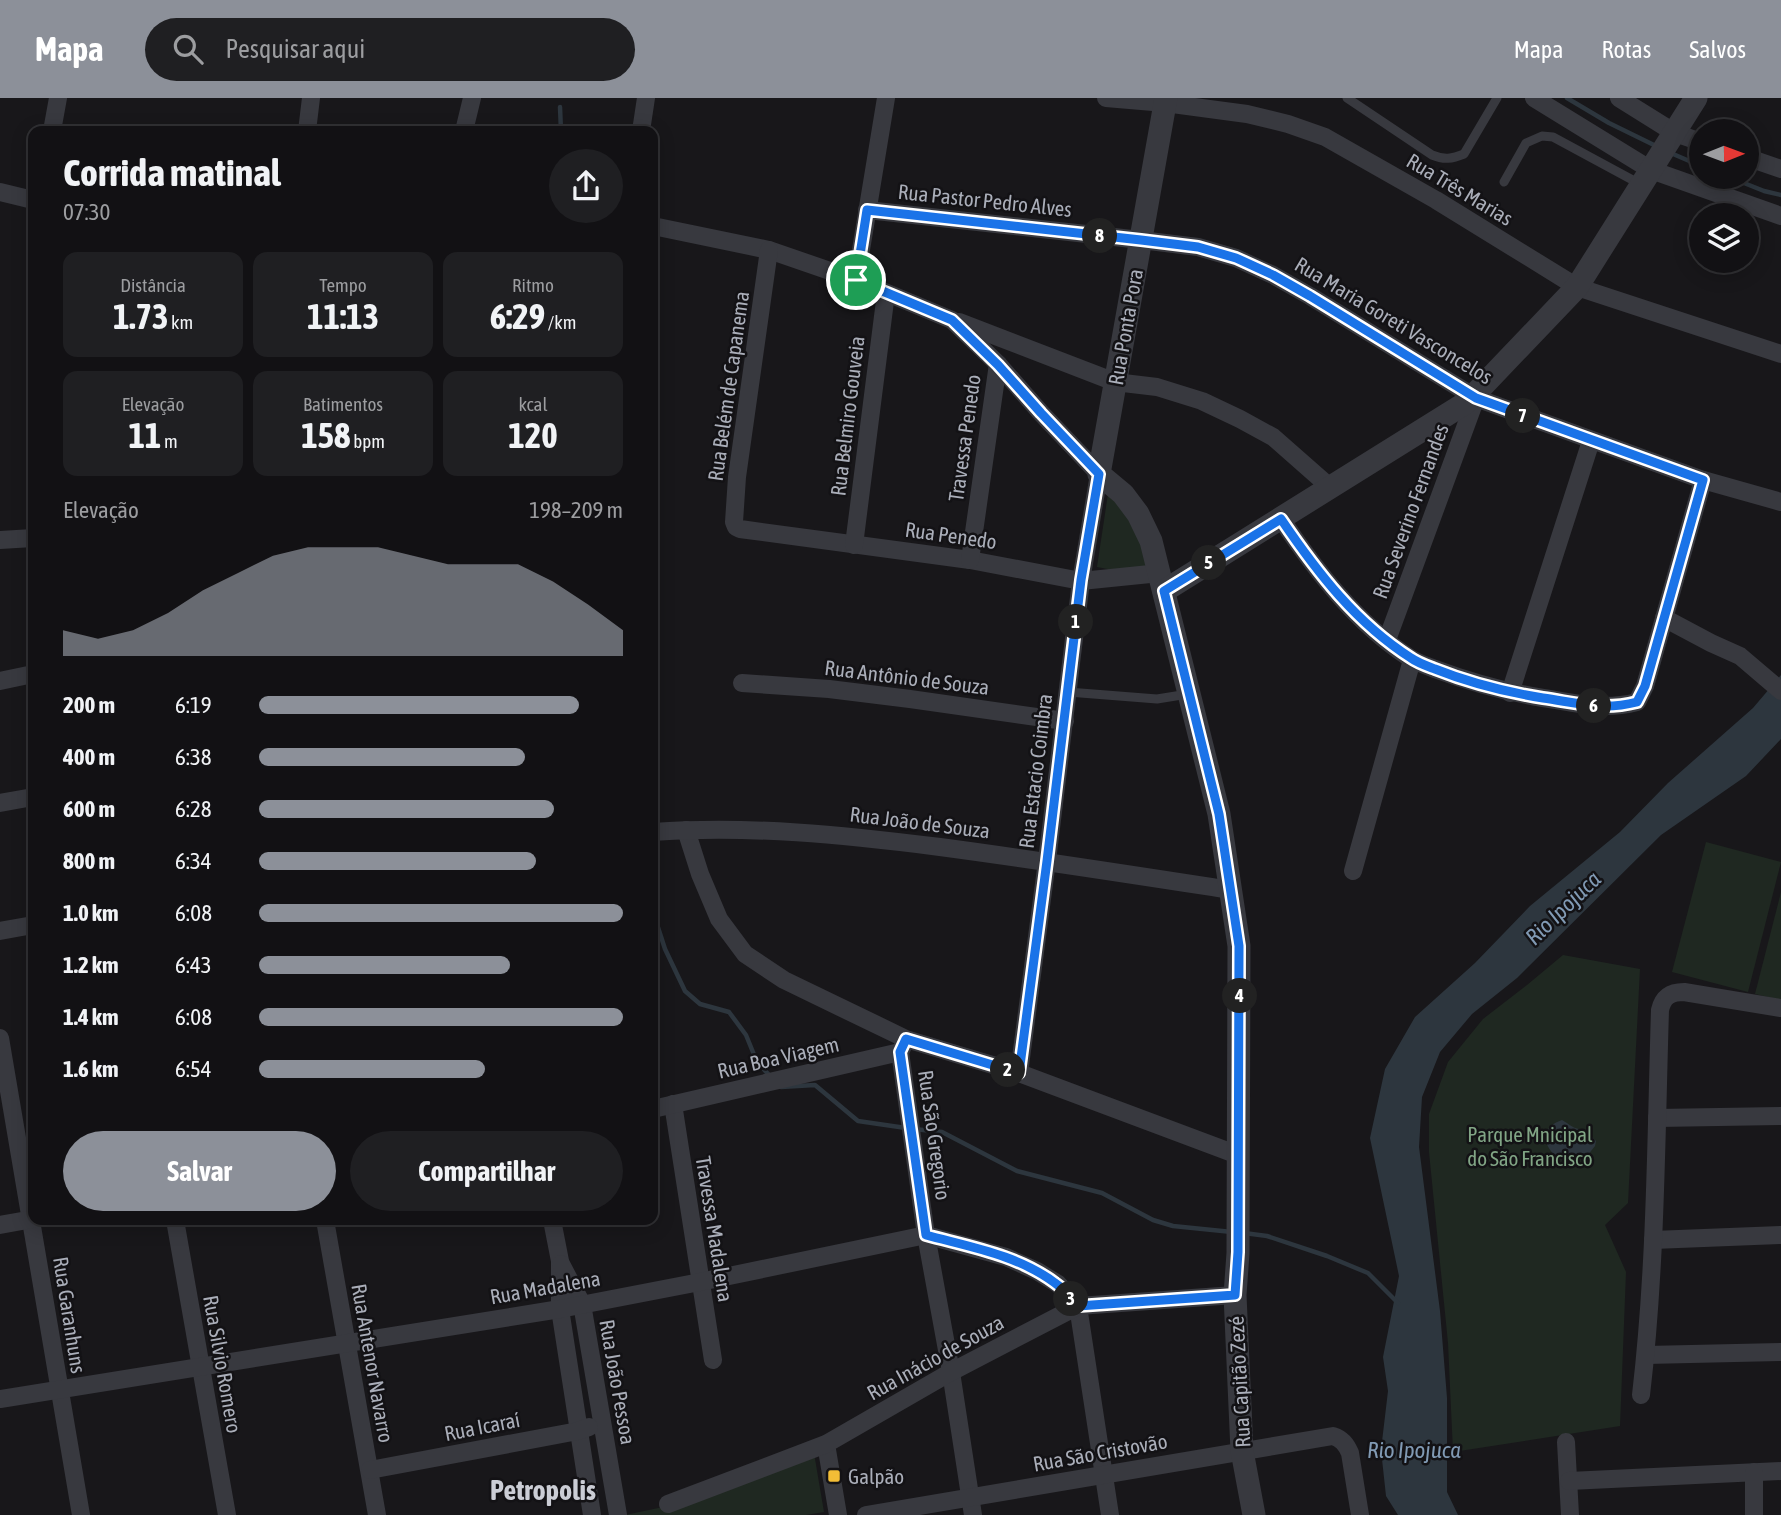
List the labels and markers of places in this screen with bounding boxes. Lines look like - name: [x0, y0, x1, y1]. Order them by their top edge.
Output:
- pin: 8: [1082, 218, 1118, 254]
- pin: [826, 250, 886, 310]
- pin: 7: [1506, 398, 1540, 434]
- pin: 5: [1192, 546, 1226, 580]
- pin: 1: [1058, 604, 1094, 640]
- pin: 6: [1576, 688, 1612, 724]
- pin: 4: [1222, 978, 1258, 1014]
- pin: 2: [990, 1052, 1026, 1088]
- pin: 3: [1054, 1282, 1088, 1316]
- place label: Galpão: [848, 1464, 904, 1488]
- marker: Galpão: [826, 1468, 842, 1484]

